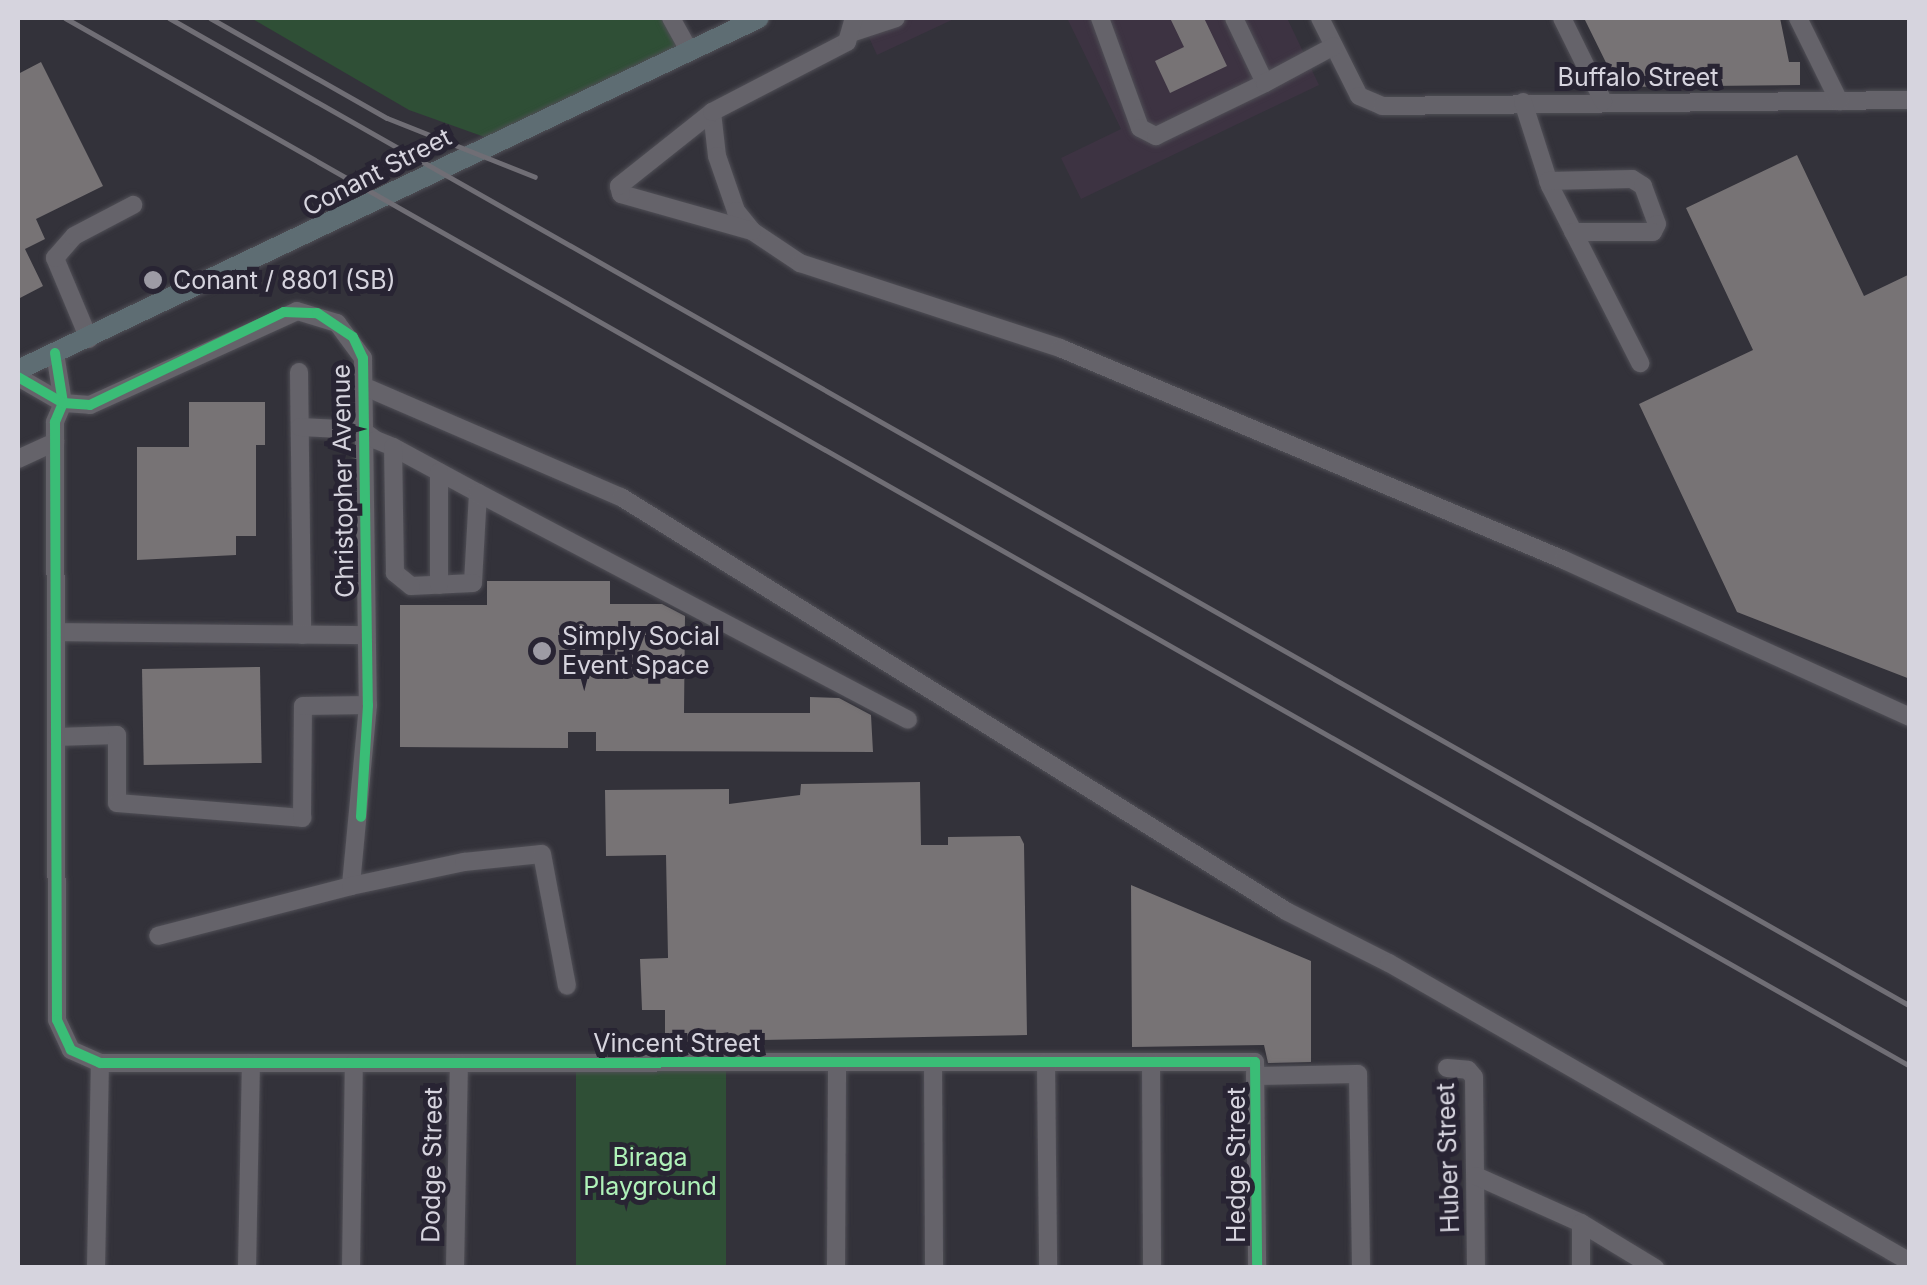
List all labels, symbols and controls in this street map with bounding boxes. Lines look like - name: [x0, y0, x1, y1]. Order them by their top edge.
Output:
- street label: Buffalo Street: [1558, 62, 1718, 92]
- street label: Conant Street: [298, 122, 456, 222]
- place label: Conant / 8801 (SB): [173, 265, 396, 295]
- marker: Conant / 8801 (SB): [142, 269, 164, 291]
- street label: Christopher Avenue: [326, 364, 360, 598]
- place label: Simply Social Event Space: [562, 622, 720, 681]
- marker: Simply Social Event Space: [531, 640, 553, 662]
- street label: Vincent Street: [593, 1028, 761, 1058]
- street label: Huber Street: [1430, 1082, 1466, 1234]
- street label: Dodge Street: [416, 1087, 448, 1243]
- street label: Hedge Street: [1221, 1087, 1251, 1243]
- park label: Biraga Playground: [583, 1143, 717, 1202]

